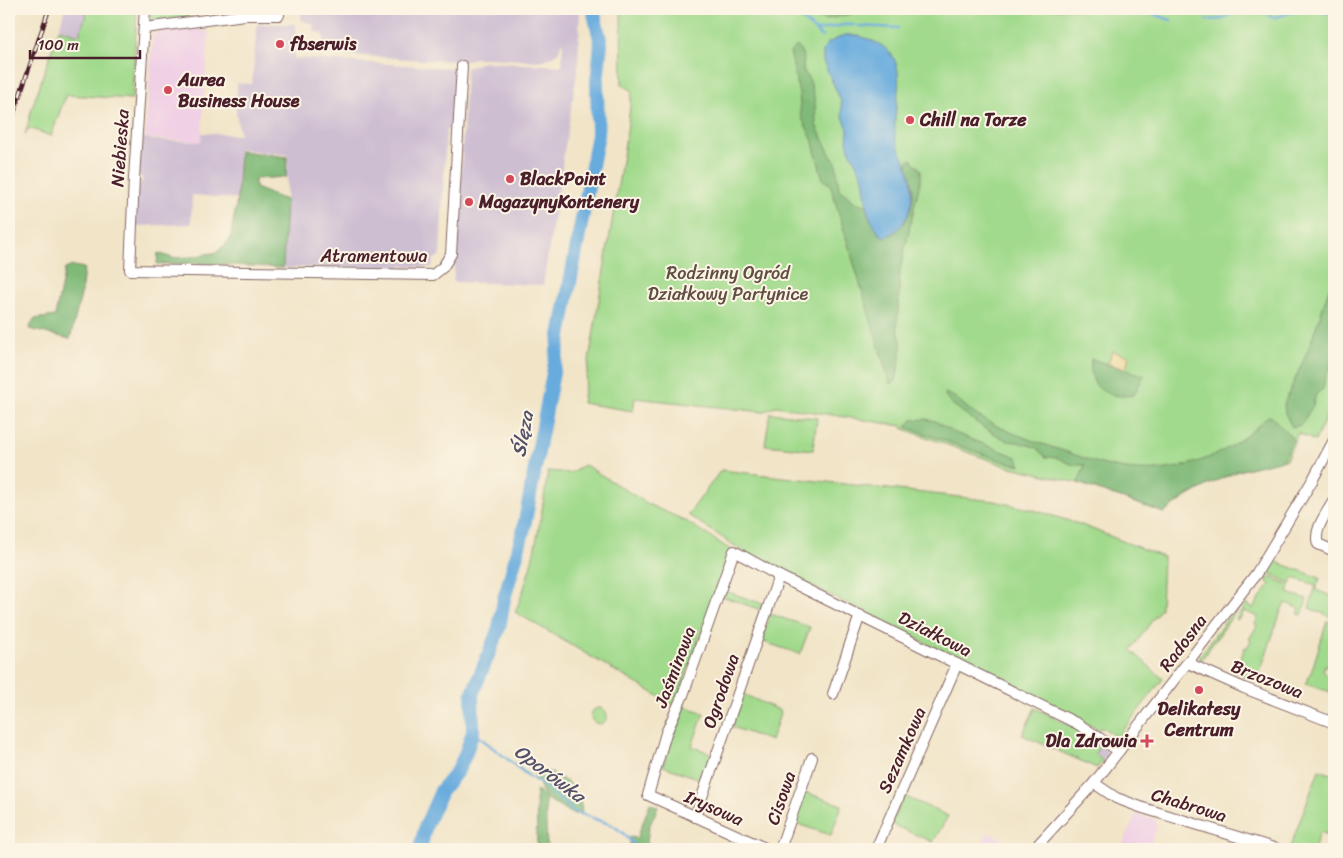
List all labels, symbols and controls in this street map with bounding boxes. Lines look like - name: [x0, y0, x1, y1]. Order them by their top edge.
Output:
- scale bar: [30, 28, 140, 60]
- place label: fbserwis: [290, 28, 357, 60]
- text: 100 m: [38, 32, 79, 58]
- marker: fbserwis: [274, 38, 286, 50]
- place label: Aurea Business House: [177, 64, 300, 117]
- marker: Aurea Business House: [162, 84, 174, 96]
- place label: Chill na Torze: [919, 104, 1027, 136]
- street label: Niebieska: [101, 107, 139, 188]
- marker: Chill na Torze: [904, 114, 916, 126]
- place label: BlackPoint: [520, 163, 606, 195]
- marker: BlackPoint: [504, 173, 516, 185]
- place label: MagazynyKontenery: [478, 186, 640, 218]
- marker: MagazynyKontenery: [463, 196, 475, 208]
- street label: Atramentowa: [319, 240, 428, 272]
- park label: Rodzinny Ogród Działkowy Partynice: [648, 257, 809, 310]
- water label: Ślęza: [502, 407, 543, 460]
- street label: Działkowa: [892, 602, 978, 666]
- street label: Radosna: [1150, 607, 1216, 679]
- street label: Jaśminowa: [645, 622, 705, 713]
- street label: Ogrodowa: [693, 649, 749, 733]
- street label: Brzozowa: [1226, 650, 1308, 708]
- marker: Delikatesy Centrum: [1193, 684, 1205, 696]
- place label: Delikatesy Centrum: [1158, 693, 1241, 746]
- street label: Sezamkowa: [869, 702, 935, 798]
- place label: Dla Zdrowia: [1045, 725, 1137, 757]
- water label: Oporówka: [507, 735, 594, 813]
- marker: Dla Zdrowia: [1141, 735, 1153, 747]
- street label: Cisowa: [757, 767, 805, 829]
- street label: Chabrowa: [1147, 778, 1231, 832]
- street label: Irysowa: [678, 780, 750, 836]

